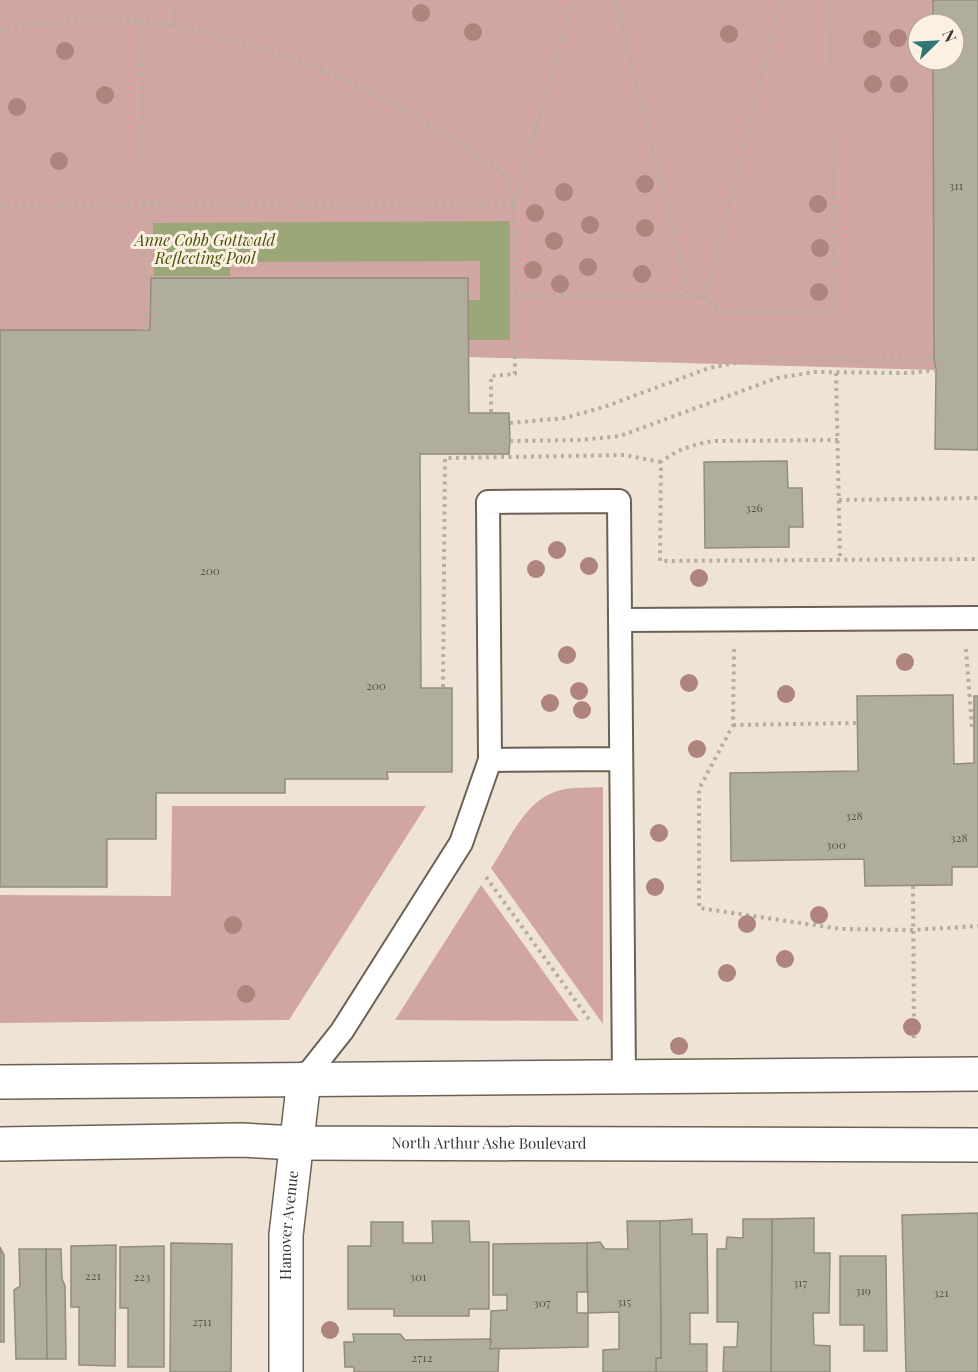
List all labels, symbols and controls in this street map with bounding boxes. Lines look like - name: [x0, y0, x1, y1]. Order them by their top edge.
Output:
- north arrow: [906, 12, 966, 72]
- text: N: [938, 26, 962, 46]
- house number: 311: [949, 177, 964, 193]
- water label: Anne Cobb Gottwald Reflecting Pool: [133, 229, 277, 268]
- house number: 326: [745, 499, 763, 515]
- house number: 200: [200, 562, 220, 578]
- house number: 200: [366, 677, 386, 693]
- house number: 328: [845, 807, 863, 823]
- house number: 328: [950, 829, 968, 845]
- house number: 300: [826, 836, 846, 852]
- street label: North Arthur Ashe Boulevard: [391, 1132, 587, 1153]
- street label: Hanover Avenue: [275, 1169, 302, 1280]
- house number: 221: [85, 1267, 102, 1283]
- house number: 223: [134, 1268, 150, 1284]
- house number: 301: [409, 1268, 427, 1284]
- house number: 317: [793, 1274, 807, 1290]
- house number: 319: [855, 1282, 871, 1298]
- house number: 321: [933, 1284, 949, 1300]
- house number: 315: [617, 1293, 631, 1309]
- house number: 307: [533, 1294, 551, 1310]
- house number: 2711: [192, 1313, 212, 1329]
- house number: 2712: [412, 1349, 433, 1365]

